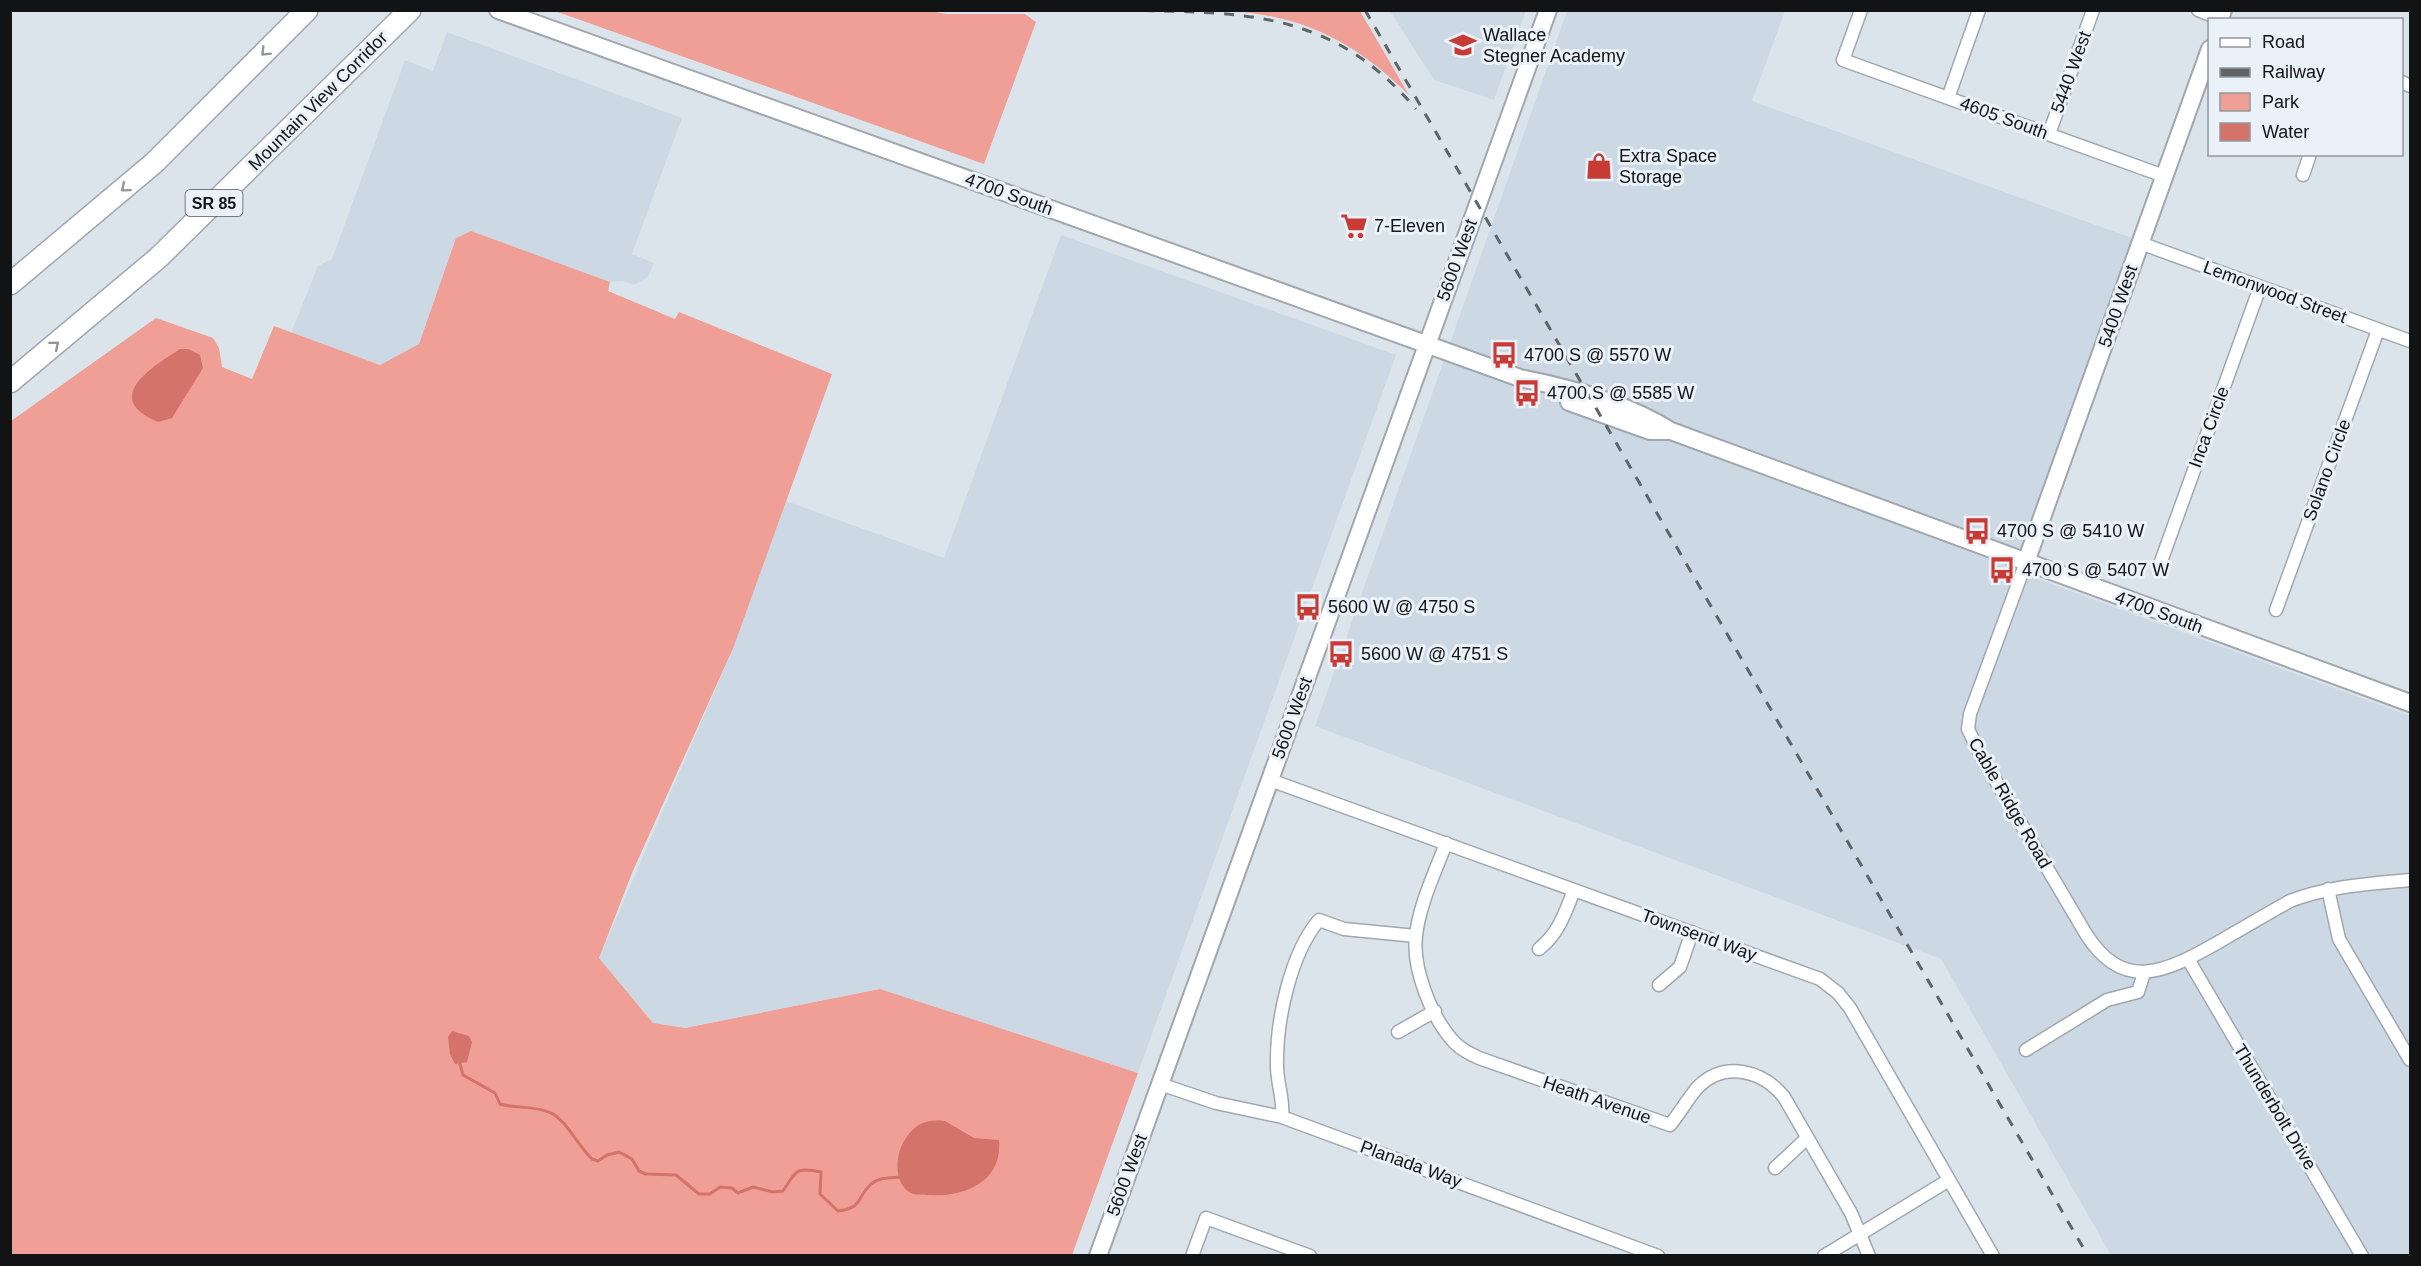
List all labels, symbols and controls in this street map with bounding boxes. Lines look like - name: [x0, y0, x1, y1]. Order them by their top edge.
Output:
- legend: [2208, 18, 2403, 156]
- place label: Wallace Stegner Academy: [1483, 25, 1625, 66]
- street label: Mountain View Corridor: [245, 28, 391, 174]
- street label: 5440 West: [2047, 28, 2095, 116]
- school or university icon: Wallace Stegner Academy: [1448, 30, 1478, 60]
- text: Road: [2262, 32, 2305, 52]
- one-way arrow: [262, 44, 273, 55]
- text: Railway: [2262, 62, 2325, 82]
- text: Park: [2262, 92, 2300, 112]
- street label: 4605 South: [1957, 93, 2051, 143]
- text: Water: [2262, 122, 2309, 142]
- place label: Extra Space Storage: [1619, 146, 1717, 187]
- shop icon: Extra Space Storage: [1584, 151, 1614, 181]
- street label: 4700 South: [962, 169, 1056, 219]
- one-way arrow: [121, 180, 132, 191]
- road number: SR 85: [186, 190, 242, 216]
- supermarket icon: 7-Eleven: [1339, 211, 1369, 241]
- place label: 7-Eleven: [1374, 216, 1445, 236]
- street label: 5600 West: [1433, 216, 1481, 304]
- street label: Lemonwood Street: [2201, 257, 2349, 327]
- street label: 5400 West: [2095, 262, 2141, 350]
- bus stop icon: 4700 S @ 5570 W: [1489, 340, 1519, 370]
- one-way arrow: [48, 341, 59, 352]
- place label: 4700 S @ 5570 W: [1524, 345, 1671, 365]
- bus stop icon: 4700 S @ 5585 W: [1512, 378, 1542, 408]
- place label: 4700 S @ 5585 W: [1547, 383, 1694, 403]
- street label: Inca Circle: [2185, 384, 2233, 470]
- street label: Solano Circle: [2299, 416, 2355, 524]
- bus stop icon: 4700 S @ 5410 W: [1962, 516, 1992, 546]
- place label: 4700 S @ 5410 W: [1997, 521, 2144, 541]
- bus stop icon: 4700 S @ 5407 W: [1987, 555, 2017, 585]
- place label: 4700 S @ 5407 W: [2022, 560, 2169, 580]
- street label: 4700 South: [2112, 587, 2206, 637]
- bus stop icon: 5600 W @ 4750 S: [1293, 592, 1323, 622]
- place label: 5600 W @ 4750 S: [1328, 597, 1475, 617]
- bus stop icon: 5600 W @ 4751 S: [1326, 639, 1356, 669]
- place label: 5600 W @ 4751 S: [1361, 644, 1508, 664]
- street label: 5600 West: [1268, 674, 1316, 762]
- street label: Cable Ridge Road: [1965, 734, 2055, 872]
- street label: Townsend Way: [1639, 905, 1759, 965]
- street label: Thunderbolt Drive: [2230, 1041, 2320, 1173]
- street label: Heath Avenue: [1540, 1072, 1654, 1128]
- street label: 5600 West: [1103, 1131, 1151, 1219]
- street label: Planada Way: [1358, 1136, 1464, 1192]

